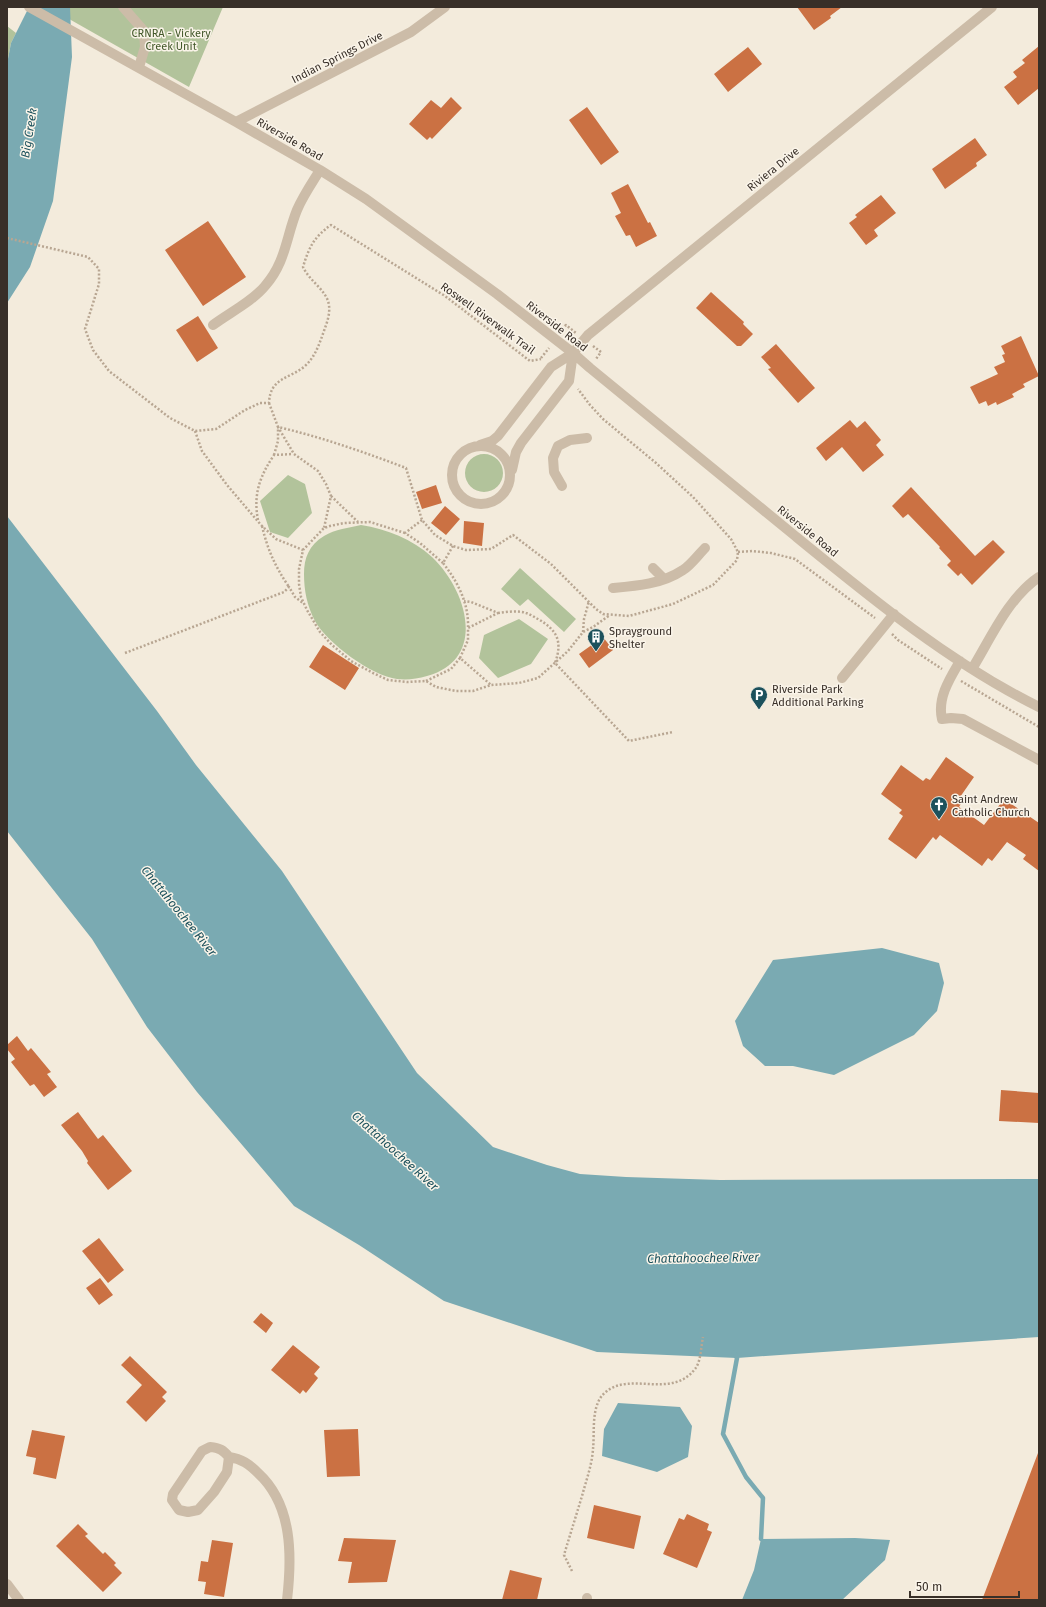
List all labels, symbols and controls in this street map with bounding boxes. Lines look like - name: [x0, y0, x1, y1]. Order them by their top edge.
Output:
- park label: CRNRA - Vickery Creek Unit: [131, 27, 211, 53]
- street label: Indian Springs Drive: [289, 29, 385, 86]
- water label: Big Creek: [18, 107, 40, 159]
- street label: Riverside Road: [254, 115, 325, 164]
- street label: Riviera Drive: [745, 145, 802, 194]
- street label: Roswell Riverwalk Trail: [438, 280, 537, 357]
- street label: Riverside Road: [523, 298, 590, 354]
- street label: Riverside Road: [775, 503, 841, 560]
- place label: Sprayground Shelter: [609, 625, 672, 651]
- building icon: Sprayground Shelter: [586, 627, 606, 652]
- place label: Riverside Park Additional Parking: [772, 683, 864, 709]
- parking icon: Riverside Park Additional Parking: [749, 685, 769, 710]
- place label: Saint Andrew Catholic Church: [952, 793, 1030, 819]
- church icon: Saint Andrew Catholic Church: [929, 795, 949, 820]
- water label: Chattahoochee River: [138, 863, 220, 959]
- water label: Chattahoochee River: [349, 1108, 441, 1194]
- water label: Chattahoochee River: [647, 1250, 759, 1266]
- scale bar: [910, 1573, 1019, 1599]
- text: 50 m: [916, 1580, 942, 1594]

